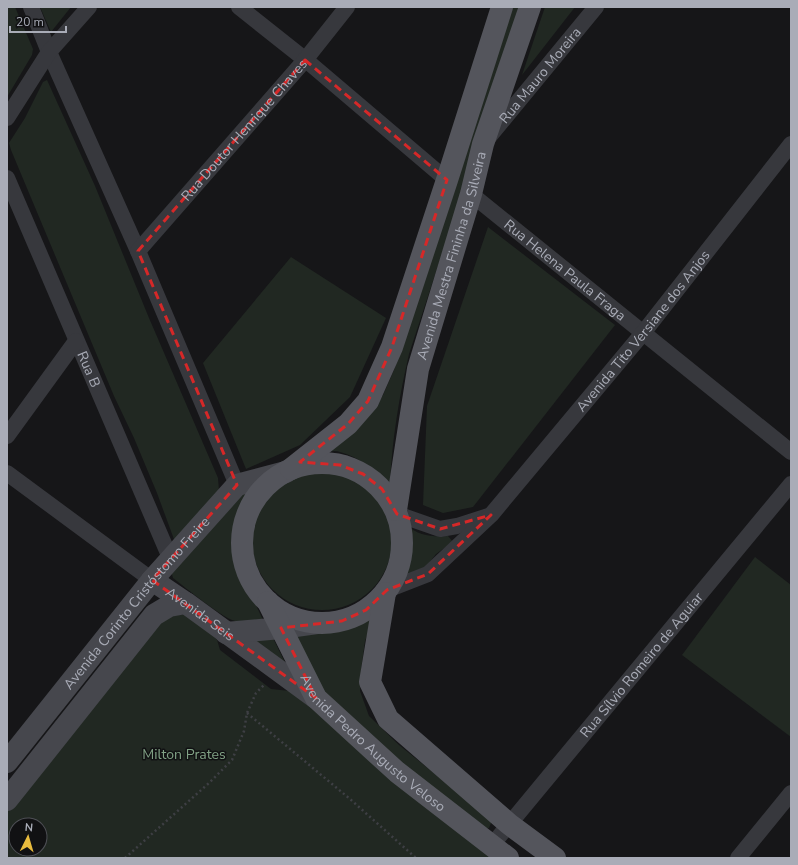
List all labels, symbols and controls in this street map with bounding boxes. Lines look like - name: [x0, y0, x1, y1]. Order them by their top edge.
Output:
- scale bar: [10, 8, 66, 34]
- text: 20 m: [16, 14, 44, 30]
- street label: Rua Mauro Moreira: [495, 23, 586, 128]
- street label: Rua Doutor Henrique Chaves: [177, 55, 312, 205]
- street label: Avenida Mestra Fininha da Silveira: [412, 150, 491, 362]
- street label: Rua Helena Paula Fraga: [500, 215, 630, 325]
- street label: Avenida Tito Versiane dos Anjos: [572, 246, 714, 416]
- street label: Rua B: [72, 348, 105, 390]
- street label: Avenida Corinto Cristóstomo Freire: [59, 513, 214, 694]
- street label: Avenida Seis: [162, 583, 239, 646]
- street label: Rua Sílvio Romeiro de Aguiar: [576, 588, 707, 742]
- street label: Avenida Pedro Augusto Veloso: [295, 671, 450, 816]
- park label: Milton Prates: [142, 745, 226, 764]
- north arrow: [8, 817, 48, 857]
- text: N: [24, 820, 34, 835]

